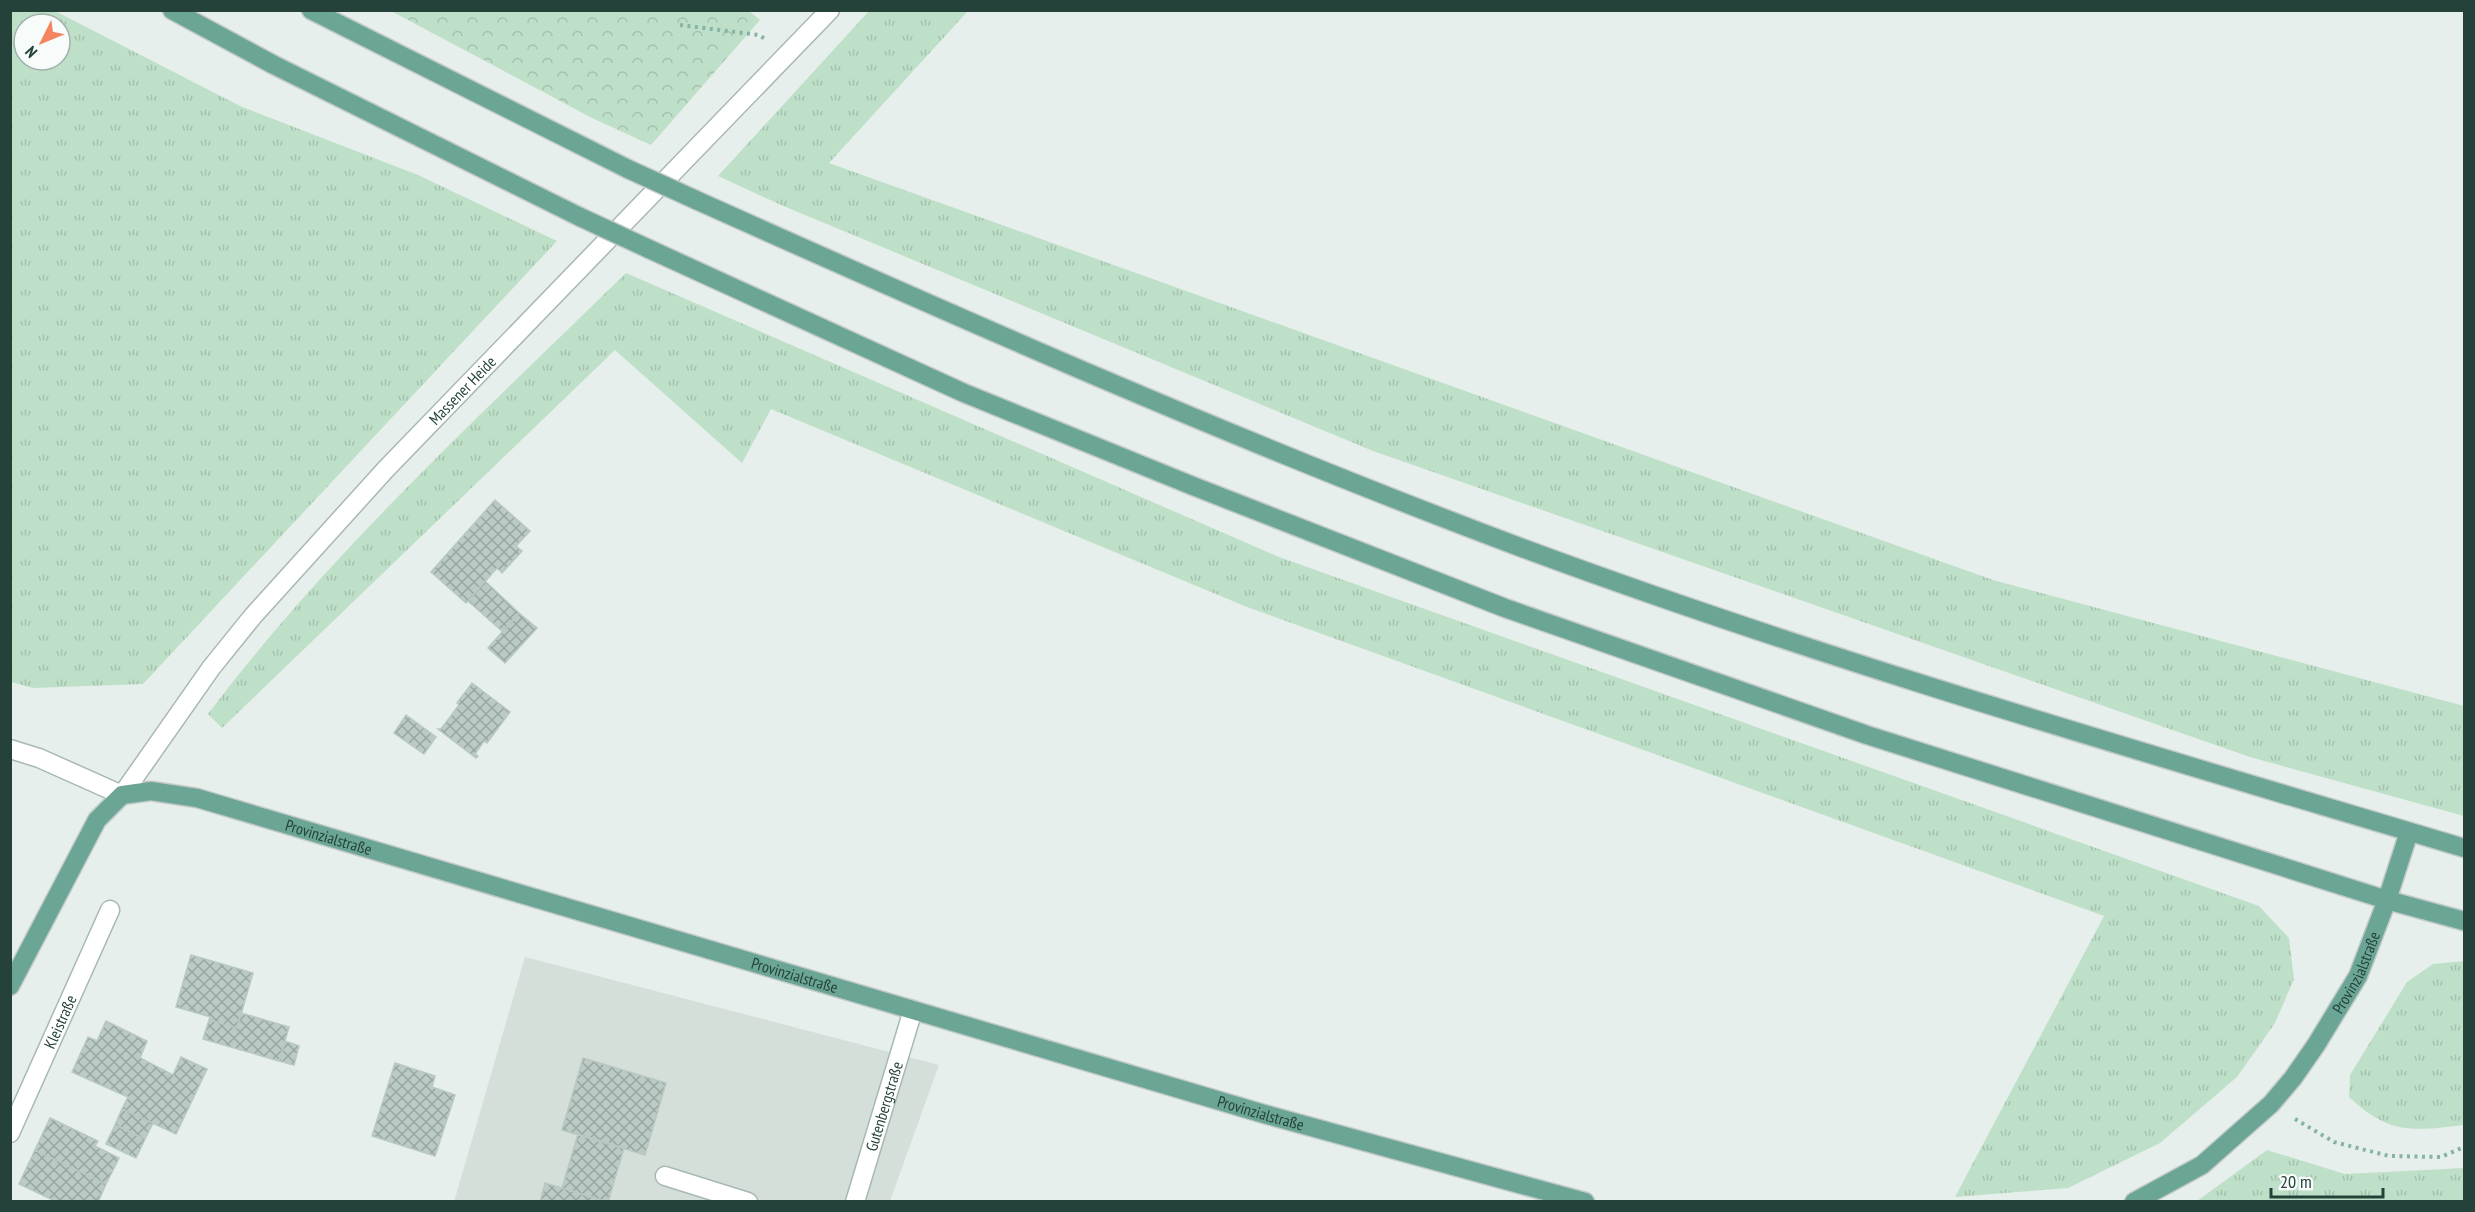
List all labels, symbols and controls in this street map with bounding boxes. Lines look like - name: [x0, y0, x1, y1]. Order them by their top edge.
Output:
- north arrow: [12, 12, 72, 72]
- text: N: [21, 42, 41, 62]
- street label: Massener Heide: [425, 352, 500, 429]
- street label: Provinzialstraße: [283, 815, 374, 859]
- street label: Provinzialstraße: [2328, 929, 2384, 1017]
- street label: Provinzialstraße: [749, 953, 840, 997]
- street label: Kleistraße: [39, 992, 81, 1052]
- street label: Gutenbergstraße: [861, 1059, 907, 1154]
- street label: Provinzialstraße: [1215, 1091, 1306, 1135]
- scale bar: [2271, 1161, 2384, 1199]
- text: 20 m: [2280, 1170, 2312, 1193]

